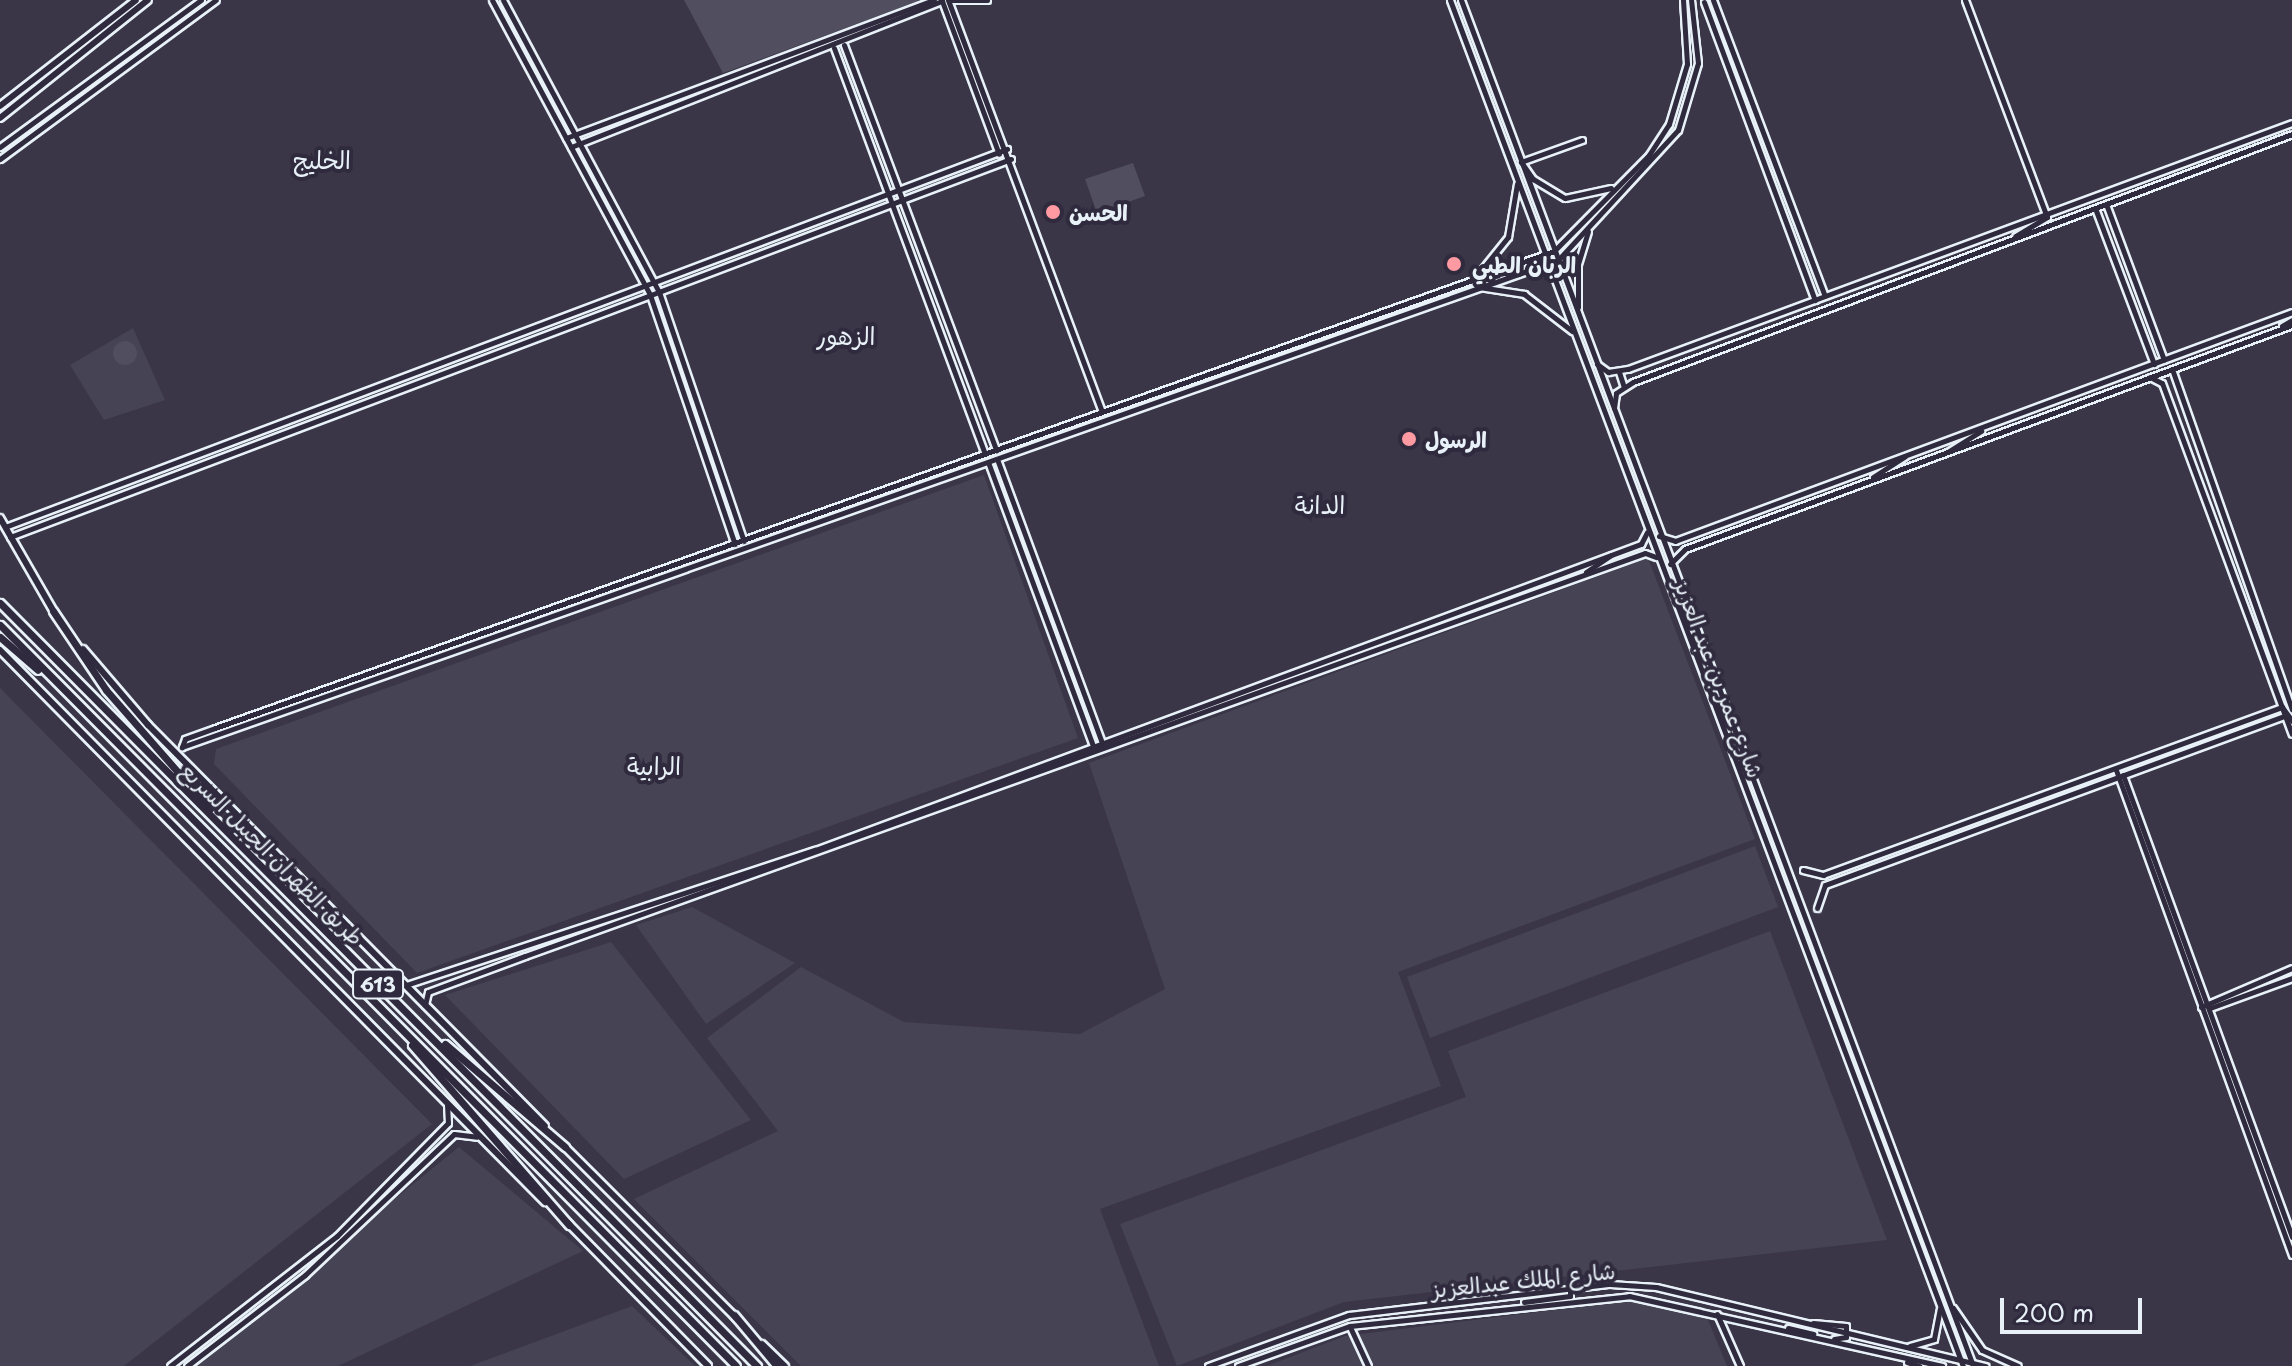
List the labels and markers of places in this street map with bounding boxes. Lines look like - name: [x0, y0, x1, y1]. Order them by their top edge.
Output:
- place label: الحسن: [1069, 199, 1128, 225]
- marker: الحسن: [1044, 203, 1062, 221]
- place label: الربان الطبي: [1472, 251, 1576, 277]
- marker: الربان الطبي: [1443, 253, 1465, 275]
- place label: الرسول: [1425, 426, 1487, 452]
- marker: الرسول: [1400, 430, 1418, 448]

